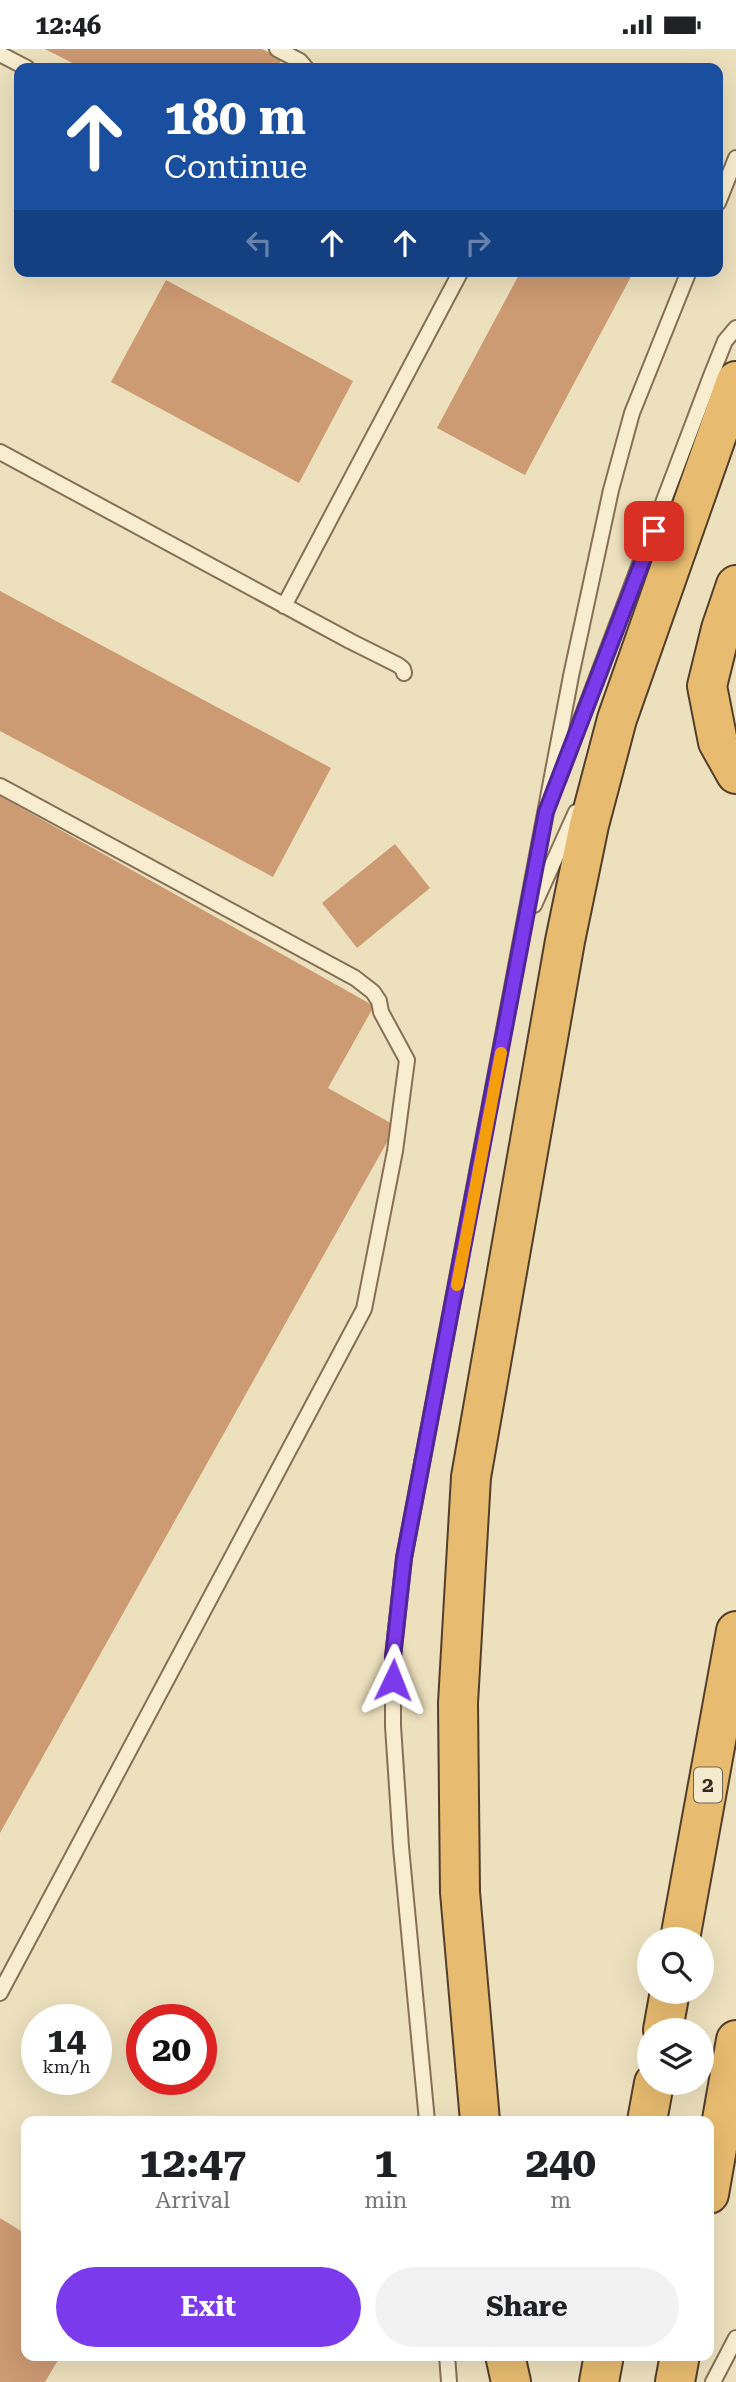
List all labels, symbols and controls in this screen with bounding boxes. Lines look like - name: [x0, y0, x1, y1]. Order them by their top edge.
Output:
- text: 12:46: [35, 10, 101, 40]
- text: 180 m: [164, 89, 306, 146]
- icon: ahead: [49, 91, 140, 182]
- text: Continue: [164, 148, 307, 186]
- icon: left: [240, 224, 278, 262]
- icon: ahead: [313, 224, 351, 262]
- icon: ahead: [386, 224, 424, 262]
- icon: right: [459, 224, 497, 262]
- pin: [624, 501, 684, 561]
- icon: arrive: [635, 512, 673, 550]
- position arrow: [356, 1643, 430, 1717]
- road number: 2: [694, 1767, 722, 1803]
- map controls: [637, 1927, 714, 2095]
- button: search: [637, 1927, 714, 2004]
- speed limit sign: 20: [126, 2004, 217, 2095]
- button: layers: [637, 2018, 714, 2095]
- text: 14: [47, 2020, 86, 2061]
- text: km/h: [42, 2056, 91, 2077]
- text: 12:47: [139, 2138, 246, 2187]
- text: 1: [374, 2138, 398, 2187]
- text: 240: [525, 2138, 596, 2187]
- text: Arrival: [155, 2187, 230, 2214]
- text: min: [364, 2187, 407, 2214]
- text: m: [550, 2187, 571, 2214]
- button: Exit: [56, 2267, 361, 2347]
- button: Share: [375, 2267, 679, 2347]

